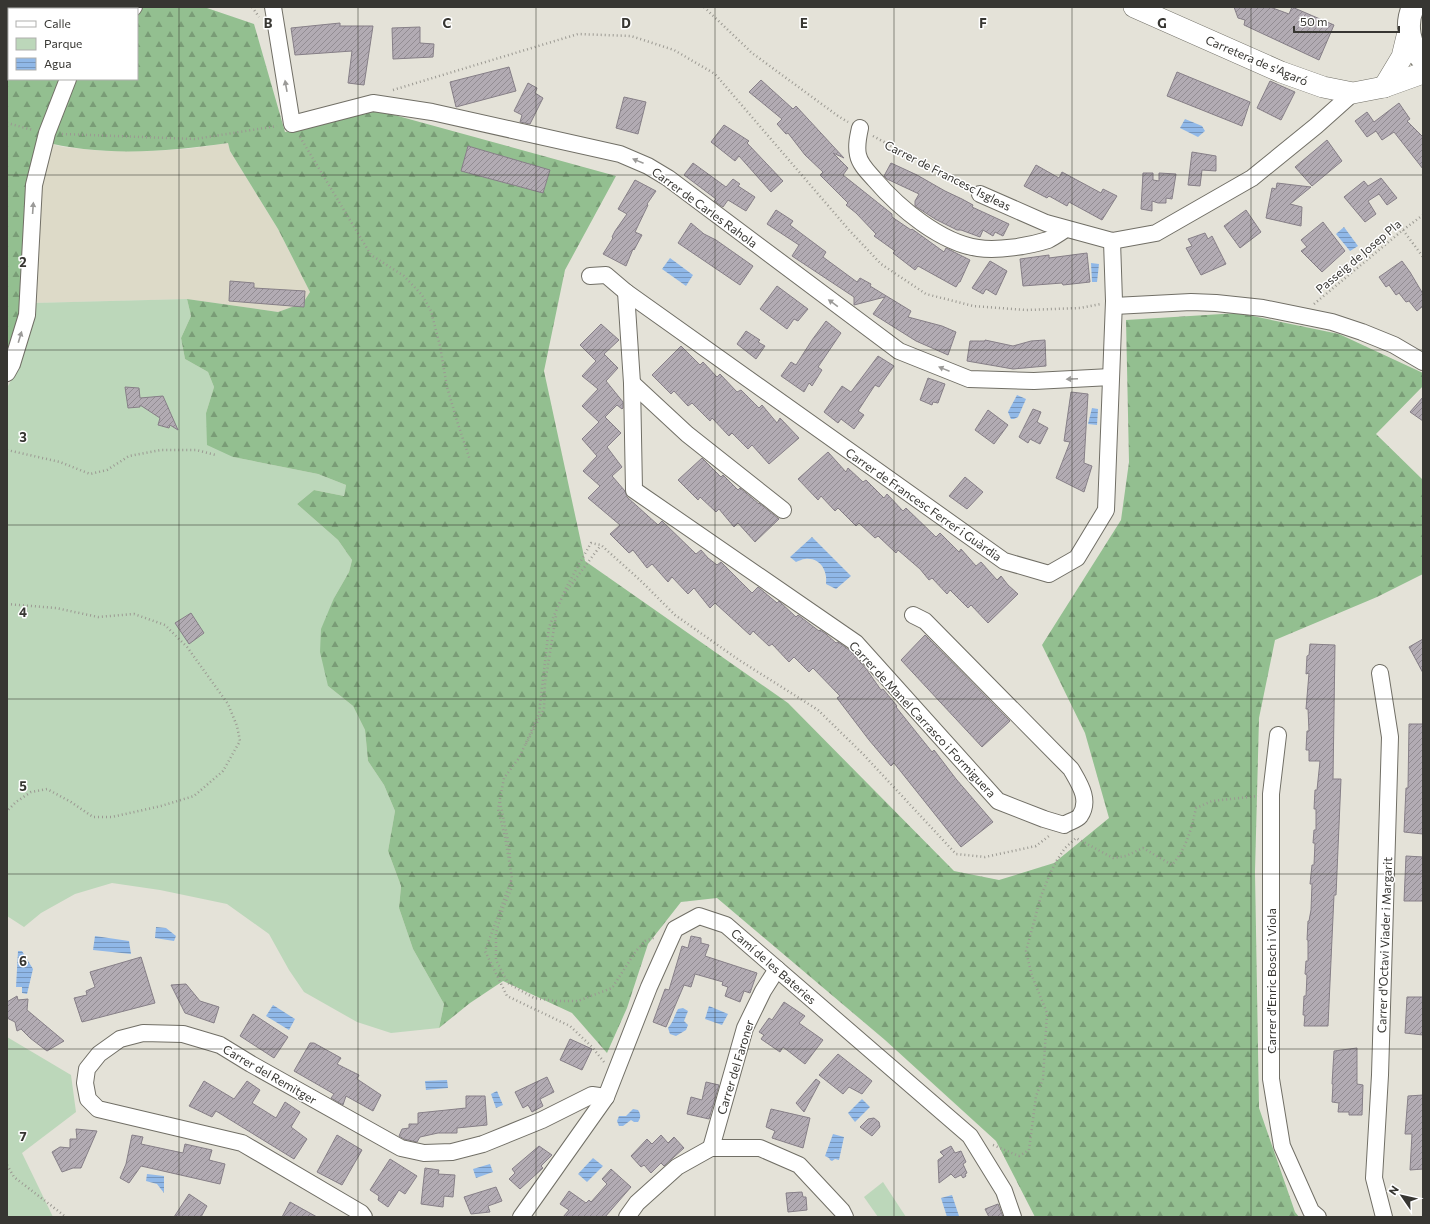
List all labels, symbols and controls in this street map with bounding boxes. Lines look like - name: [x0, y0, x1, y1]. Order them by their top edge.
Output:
- legend: [8, 8, 138, 80]
- scale bar: [1294, 8, 1399, 34]
- text: 50 m: [1300, 14, 1328, 28]
- text: B: [264, 15, 273, 31]
- text: C: [443, 15, 452, 31]
- text: D: [621, 15, 631, 31]
- text: E: [800, 15, 808, 31]
- text: F: [979, 15, 987, 31]
- text: G: [1157, 15, 1167, 31]
- text: Calle: [44, 16, 71, 30]
- street label: Carretera de s'Agaró: [1204, 32, 1310, 88]
- text: Parque: [44, 36, 82, 50]
- text: Agua: [44, 56, 72, 70]
- one-way arrow: [283, 79, 289, 92]
- street label: Carrer de Francesc Isgleas: [883, 137, 1013, 213]
- one-way arrow: [631, 158, 643, 164]
- street label: Carrer de Carles Rahola: [650, 164, 760, 250]
- one-way arrow: [30, 201, 36, 214]
- street label: Passeig de Josep Pla: [1312, 216, 1404, 297]
- text: 2: [19, 254, 27, 270]
- one-way arrow: [828, 299, 839, 307]
- one-way arrow: [17, 331, 23, 343]
- one-way arrow: [939, 366, 950, 372]
- one-way arrow: [1066, 375, 1078, 382]
- text: 3: [19, 429, 27, 445]
- street label: Carrer de Francesc Ferrer i Guàrdia: [843, 445, 1005, 563]
- text: 4: [19, 604, 27, 620]
- street label: Carrer de Manel Carrasco i Formiguera: [847, 638, 999, 800]
- text: 5: [19, 778, 27, 794]
- street label: Carrer d'Octavi Viader i Margarit: [1374, 857, 1394, 1033]
- street label: Carrer d'Enric Bosch i Viola: [1264, 908, 1278, 1054]
- street label: Camí de les Bateries: [729, 925, 819, 1007]
- text: 6: [19, 953, 27, 969]
- street label: Carrer del Faroner: [714, 1018, 756, 1116]
- street label: Carrer del Remitger: [221, 1041, 320, 1107]
- text: 7: [19, 1128, 27, 1144]
- north arrow: [1382, 1176, 1422, 1216]
- text: N: [1386, 1183, 1401, 1197]

